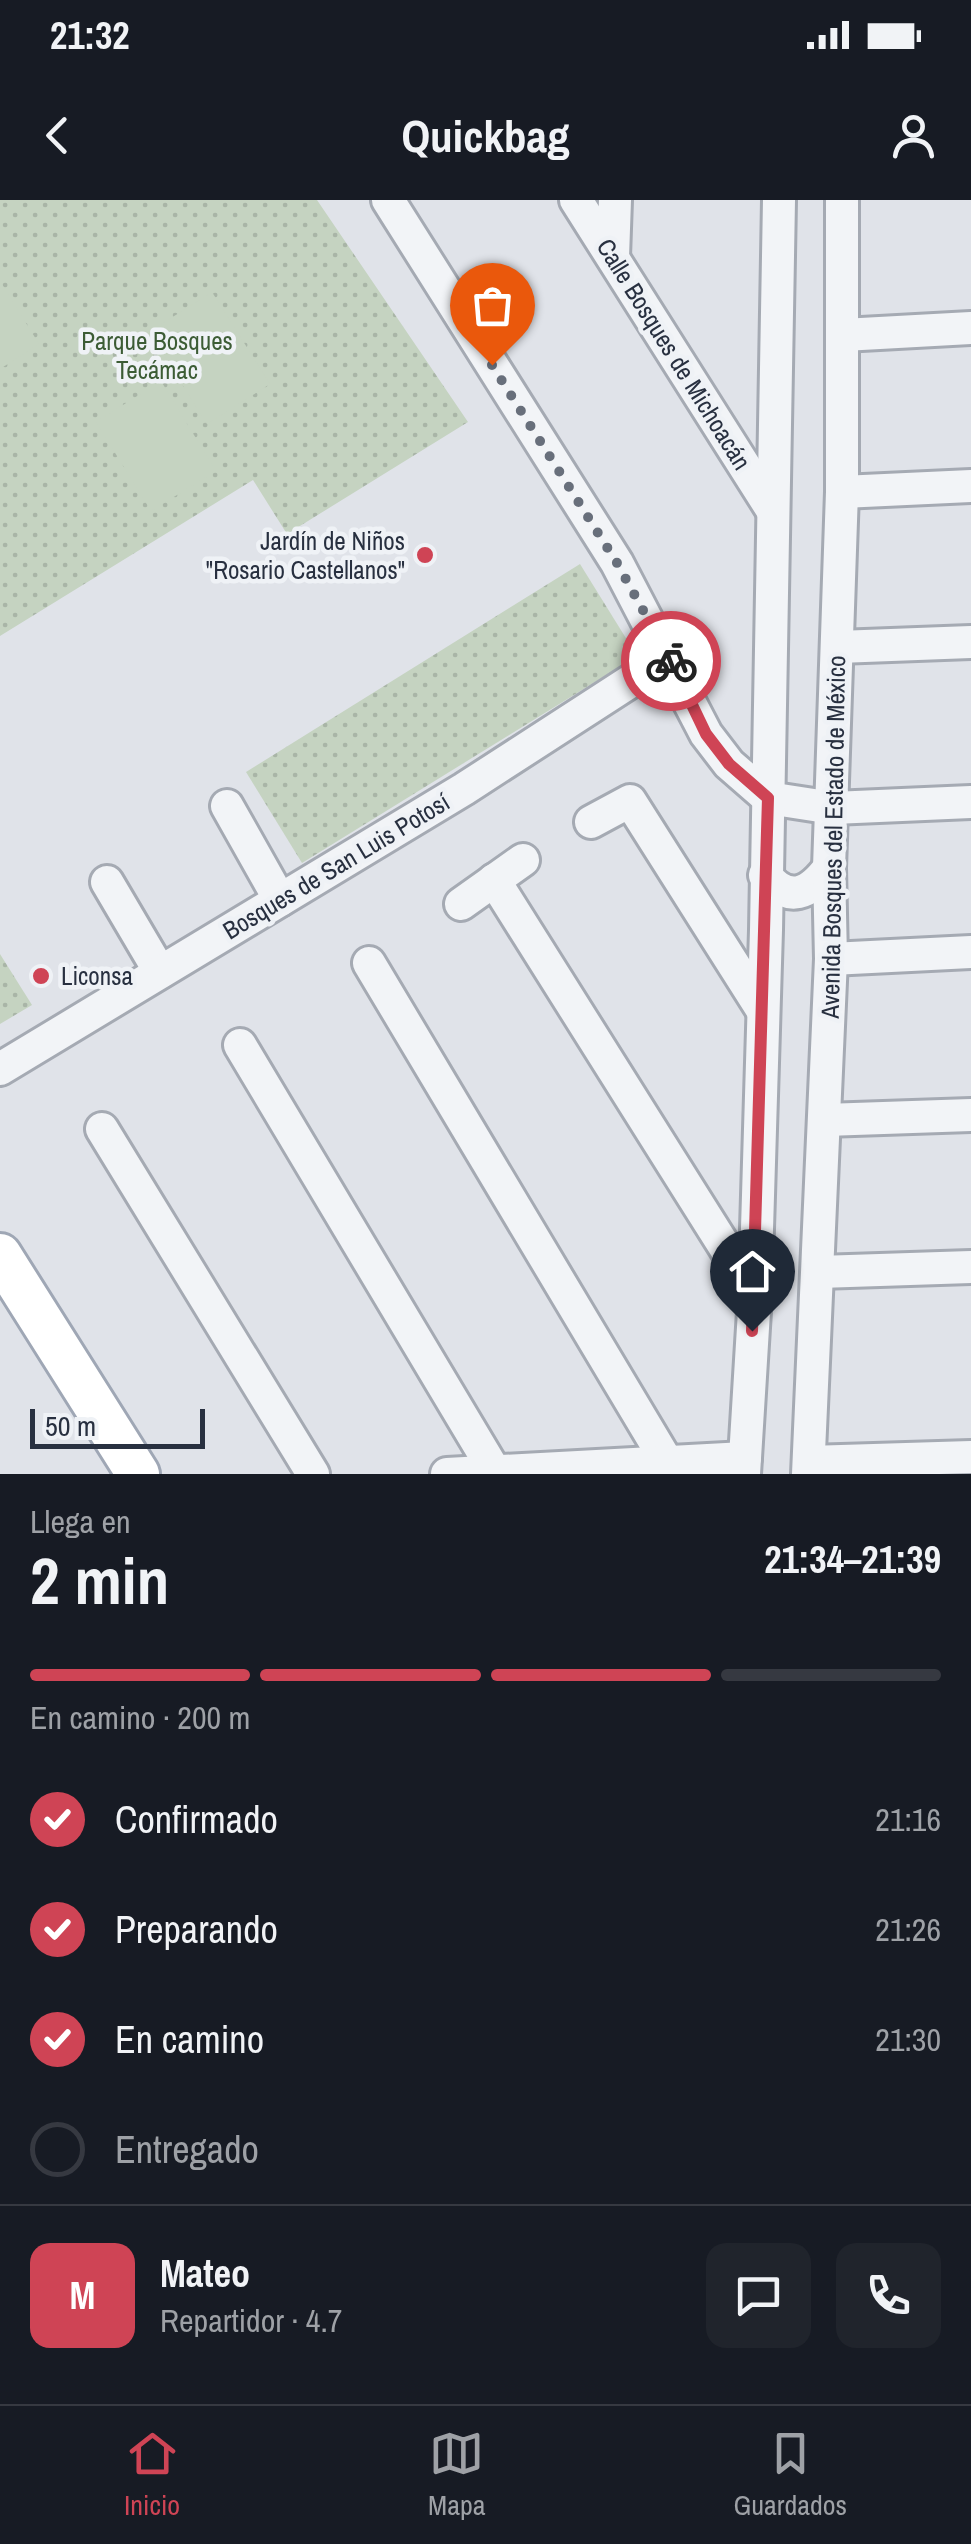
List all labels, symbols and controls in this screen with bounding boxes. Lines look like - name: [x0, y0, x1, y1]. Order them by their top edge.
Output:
- text: 21:32: [50, 10, 130, 61]
- text: Quickbag: [401, 105, 570, 166]
- icon: back: [30, 108, 85, 163]
- icon: person: [886, 108, 941, 163]
- street label: Calle Bosques de Michoacán: [589, 232, 759, 476]
- pin: [450, 263, 535, 366]
- icon: bag: [465, 278, 520, 333]
- park label: Parque Bosques Tecámac: [81, 324, 233, 387]
- place label: Jardín de Niños "Rosario Castellanos": [206, 524, 405, 587]
- marker: Jardín de Niños "Rosario Castellanos": [414, 544, 436, 566]
- courier: [621, 611, 721, 711]
- icon: bike: [644, 634, 699, 689]
- street label: Avenida Bosques del Estado de México: [813, 655, 853, 1020]
- street label: Bosques de San Luis Potosí: [216, 785, 456, 947]
- place label: Liconsa: [61, 959, 133, 993]
- marker: Liconsa: [30, 965, 52, 987]
- pin: [710, 1229, 795, 1332]
- icon: home: [725, 1244, 780, 1299]
- scale bar: [30, 1404, 205, 1448]
- text: 50 m: [45, 1407, 96, 1445]
- text: Llega en: [30, 1500, 131, 1543]
- text: 21:34–21:39: [764, 1534, 941, 1585]
- text: 2 min: [30, 1537, 169, 1624]
- text: En camino · 200 m: [30, 1696, 250, 1739]
- icon: check: [30, 1792, 85, 1847]
- text: Confirmado: [115, 1794, 278, 1845]
- text: 21:16: [875, 1798, 941, 1841]
- icon: check: [30, 1902, 85, 1957]
- text: Preparando: [115, 1904, 278, 1955]
- text: 21:26: [875, 1908, 941, 1951]
- icon: check: [30, 2012, 85, 2067]
- text: En camino: [115, 2014, 264, 2065]
- text: 21:30: [875, 2018, 941, 2061]
- text: Entregado: [115, 2124, 259, 2175]
- button: chat: [706, 2243, 811, 2348]
- button: phone: [836, 2243, 941, 2348]
- text: Mateo: [160, 2248, 250, 2299]
- text: M: [70, 2270, 95, 2321]
- text: Repartidor · 4.7: [160, 2299, 342, 2342]
- tab: Inicio: [124, 2426, 180, 2524]
- tab: Mapa: [428, 2426, 485, 2524]
- tab: Guardados: [733, 2426, 847, 2524]

